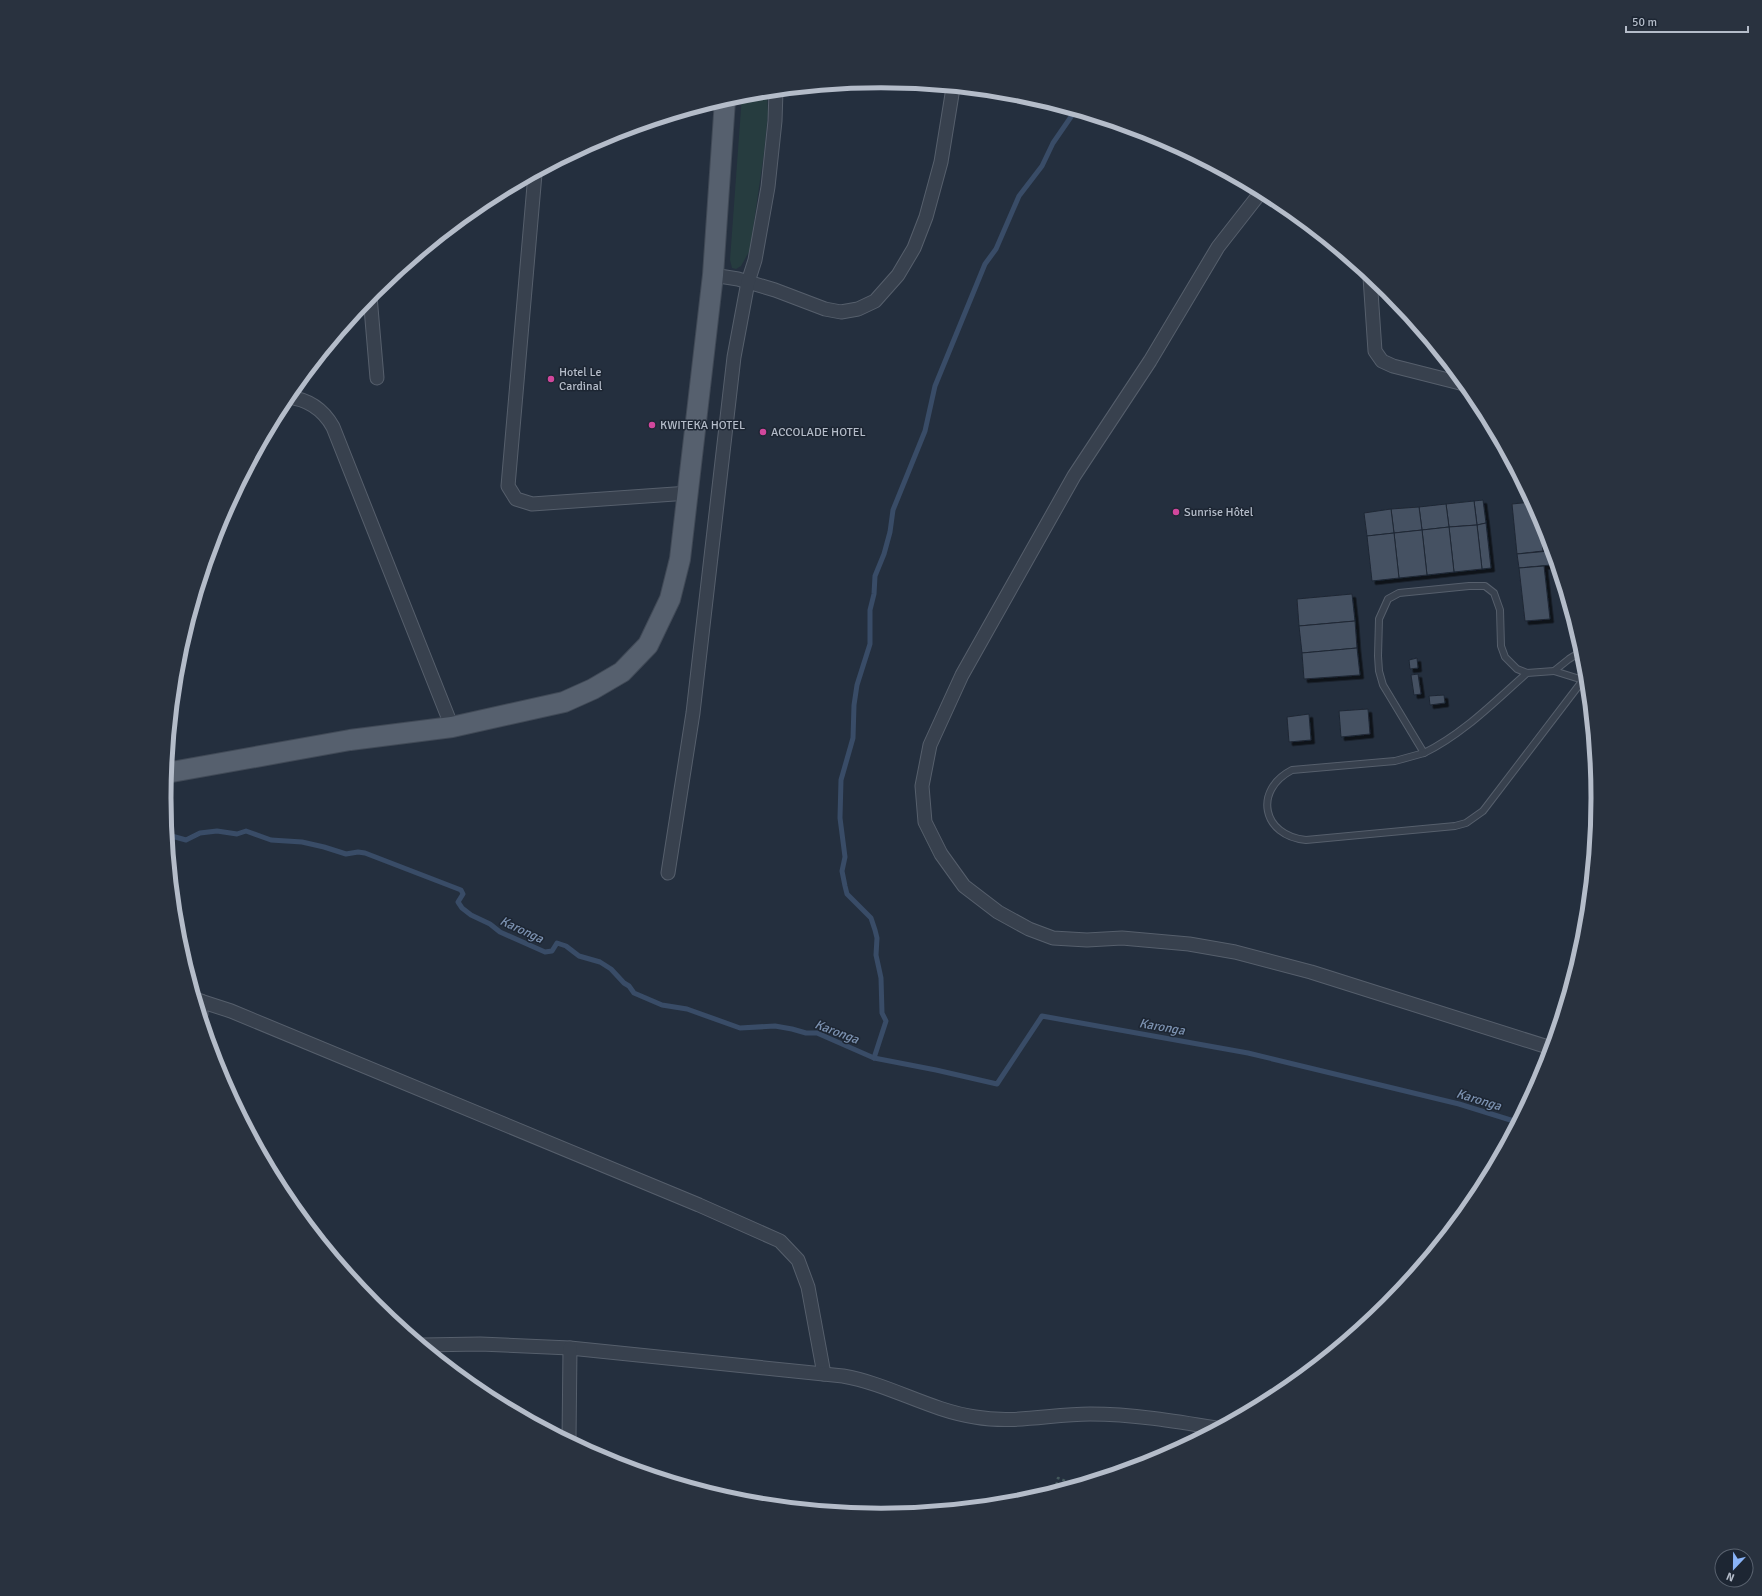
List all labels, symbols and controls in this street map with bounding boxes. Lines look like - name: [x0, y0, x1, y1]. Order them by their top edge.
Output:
- scale bar: [1626, 8, 1748, 34]
- text: 50 m: [1632, 15, 1657, 30]
- place label: Hotel Le Cardinal: [559, 365, 603, 394]
- marker: Hotel Le Cardinal: [546, 374, 556, 384]
- place label: KWITEKA HOTEL: [660, 418, 745, 433]
- marker: KWITEKA HOTEL: [647, 420, 657, 430]
- place label: ACCOLADE HOTEL: [771, 425, 866, 440]
- marker: ACCOLADE HOTEL: [758, 427, 768, 437]
- place label: Sunrise Hôtel: [1184, 505, 1254, 520]
- marker: Sunrise Hôtel: [1171, 507, 1181, 517]
- water label: Karonga: [497, 913, 546, 947]
- water label: Karonga: [1138, 1015, 1186, 1039]
- water label: Karonga: [812, 1016, 861, 1048]
- water label: Karonga: [1454, 1086, 1504, 1114]
- north arrow: [1714, 1548, 1754, 1588]
- text: N: [1724, 1569, 1736, 1584]

